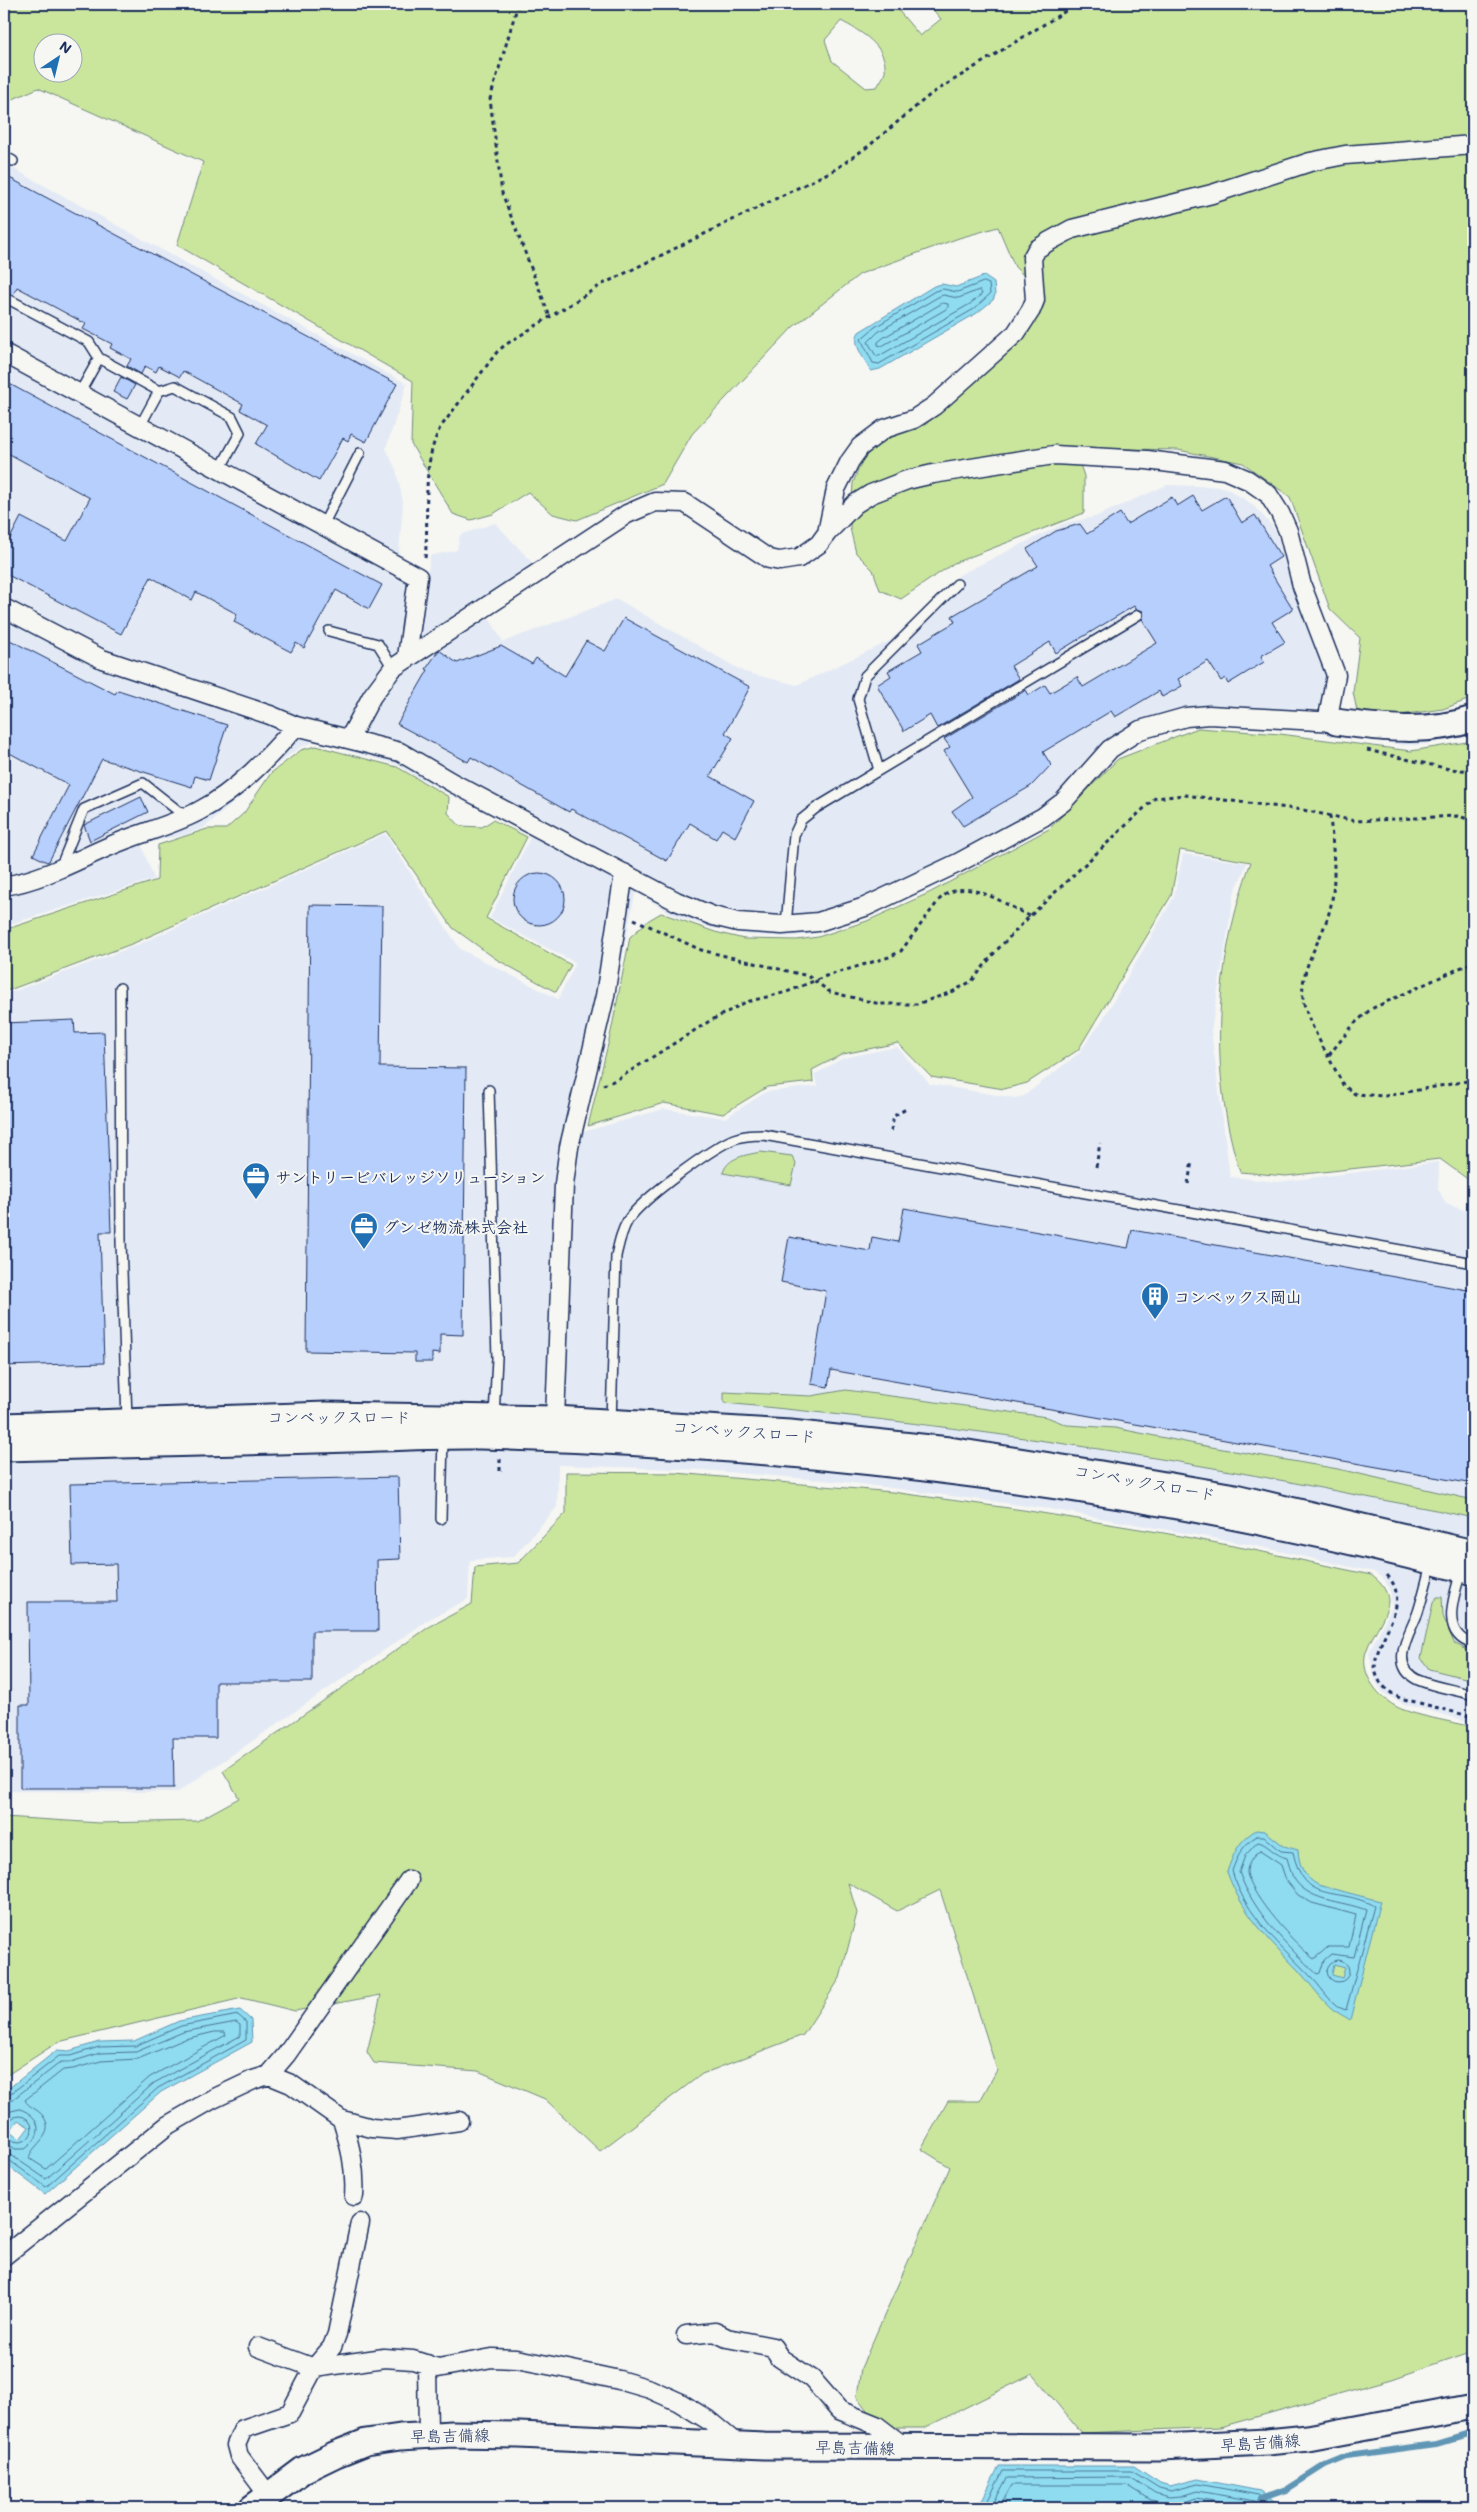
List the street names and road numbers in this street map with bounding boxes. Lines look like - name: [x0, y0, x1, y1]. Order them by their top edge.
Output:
- street label: コンベックスロード: [267, 1406, 411, 1427]
- street label: コンベックスロード: [672, 1416, 816, 1446]
- street label: コンベックスロード: [1072, 1459, 1218, 1505]
- street label: 早島吉備線: [410, 2424, 490, 2446]
- street label: 早島吉備線: [1219, 2429, 1301, 2455]
- street label: 早島吉備線: [815, 2436, 895, 2458]

